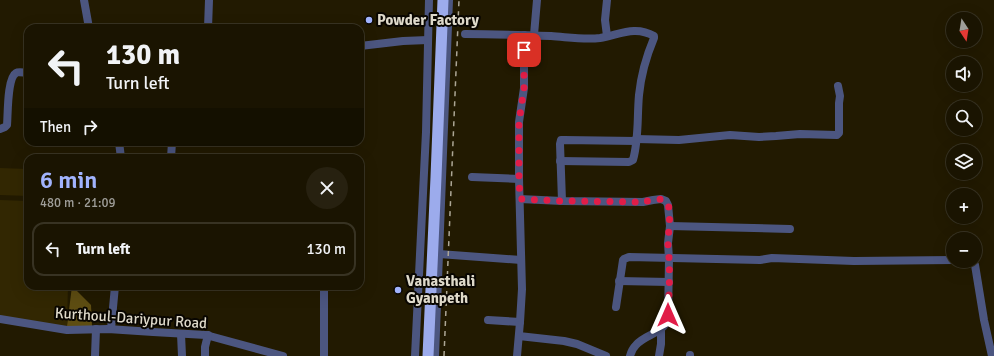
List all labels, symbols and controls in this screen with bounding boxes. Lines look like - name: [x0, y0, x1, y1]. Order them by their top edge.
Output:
- place label: Powder Factory: [377, 11, 479, 29]
- north arrow: [946, 12, 982, 48]
- map controls: [946, 12, 982, 268]
- marker: Powder Factory: [364, 15, 374, 25]
- pin: [507, 33, 541, 67]
- text: 130 m: [106, 38, 180, 72]
- icon: arrive: [513, 39, 535, 61]
- icon: left: [40, 40, 92, 92]
- button: sound: [946, 56, 982, 92]
- text: Turn left: [106, 72, 169, 94]
- button: search: [946, 100, 982, 136]
- icon: right: [79, 116, 101, 138]
- text: Then: [40, 118, 71, 136]
- button: layers: [946, 144, 982, 180]
- text: 6 min: [40, 165, 97, 195]
- button: close: [306, 167, 348, 209]
- button: +: [946, 188, 982, 224]
- text: 480 m · 21:09: [40, 195, 116, 211]
- button: −: [946, 232, 982, 268]
- icon: left: [42, 238, 64, 260]
- text: Turn left: [76, 240, 130, 258]
- text: 130 m: [306, 240, 346, 258]
- place label: Vanasthali Gyanpeth: [406, 272, 475, 307]
- marker: Vanasthali Gyanpeth: [393, 285, 403, 295]
- position arrow: [647, 294, 689, 336]
- street label: Kurthoul-Dariypur Road: [54, 304, 208, 332]

